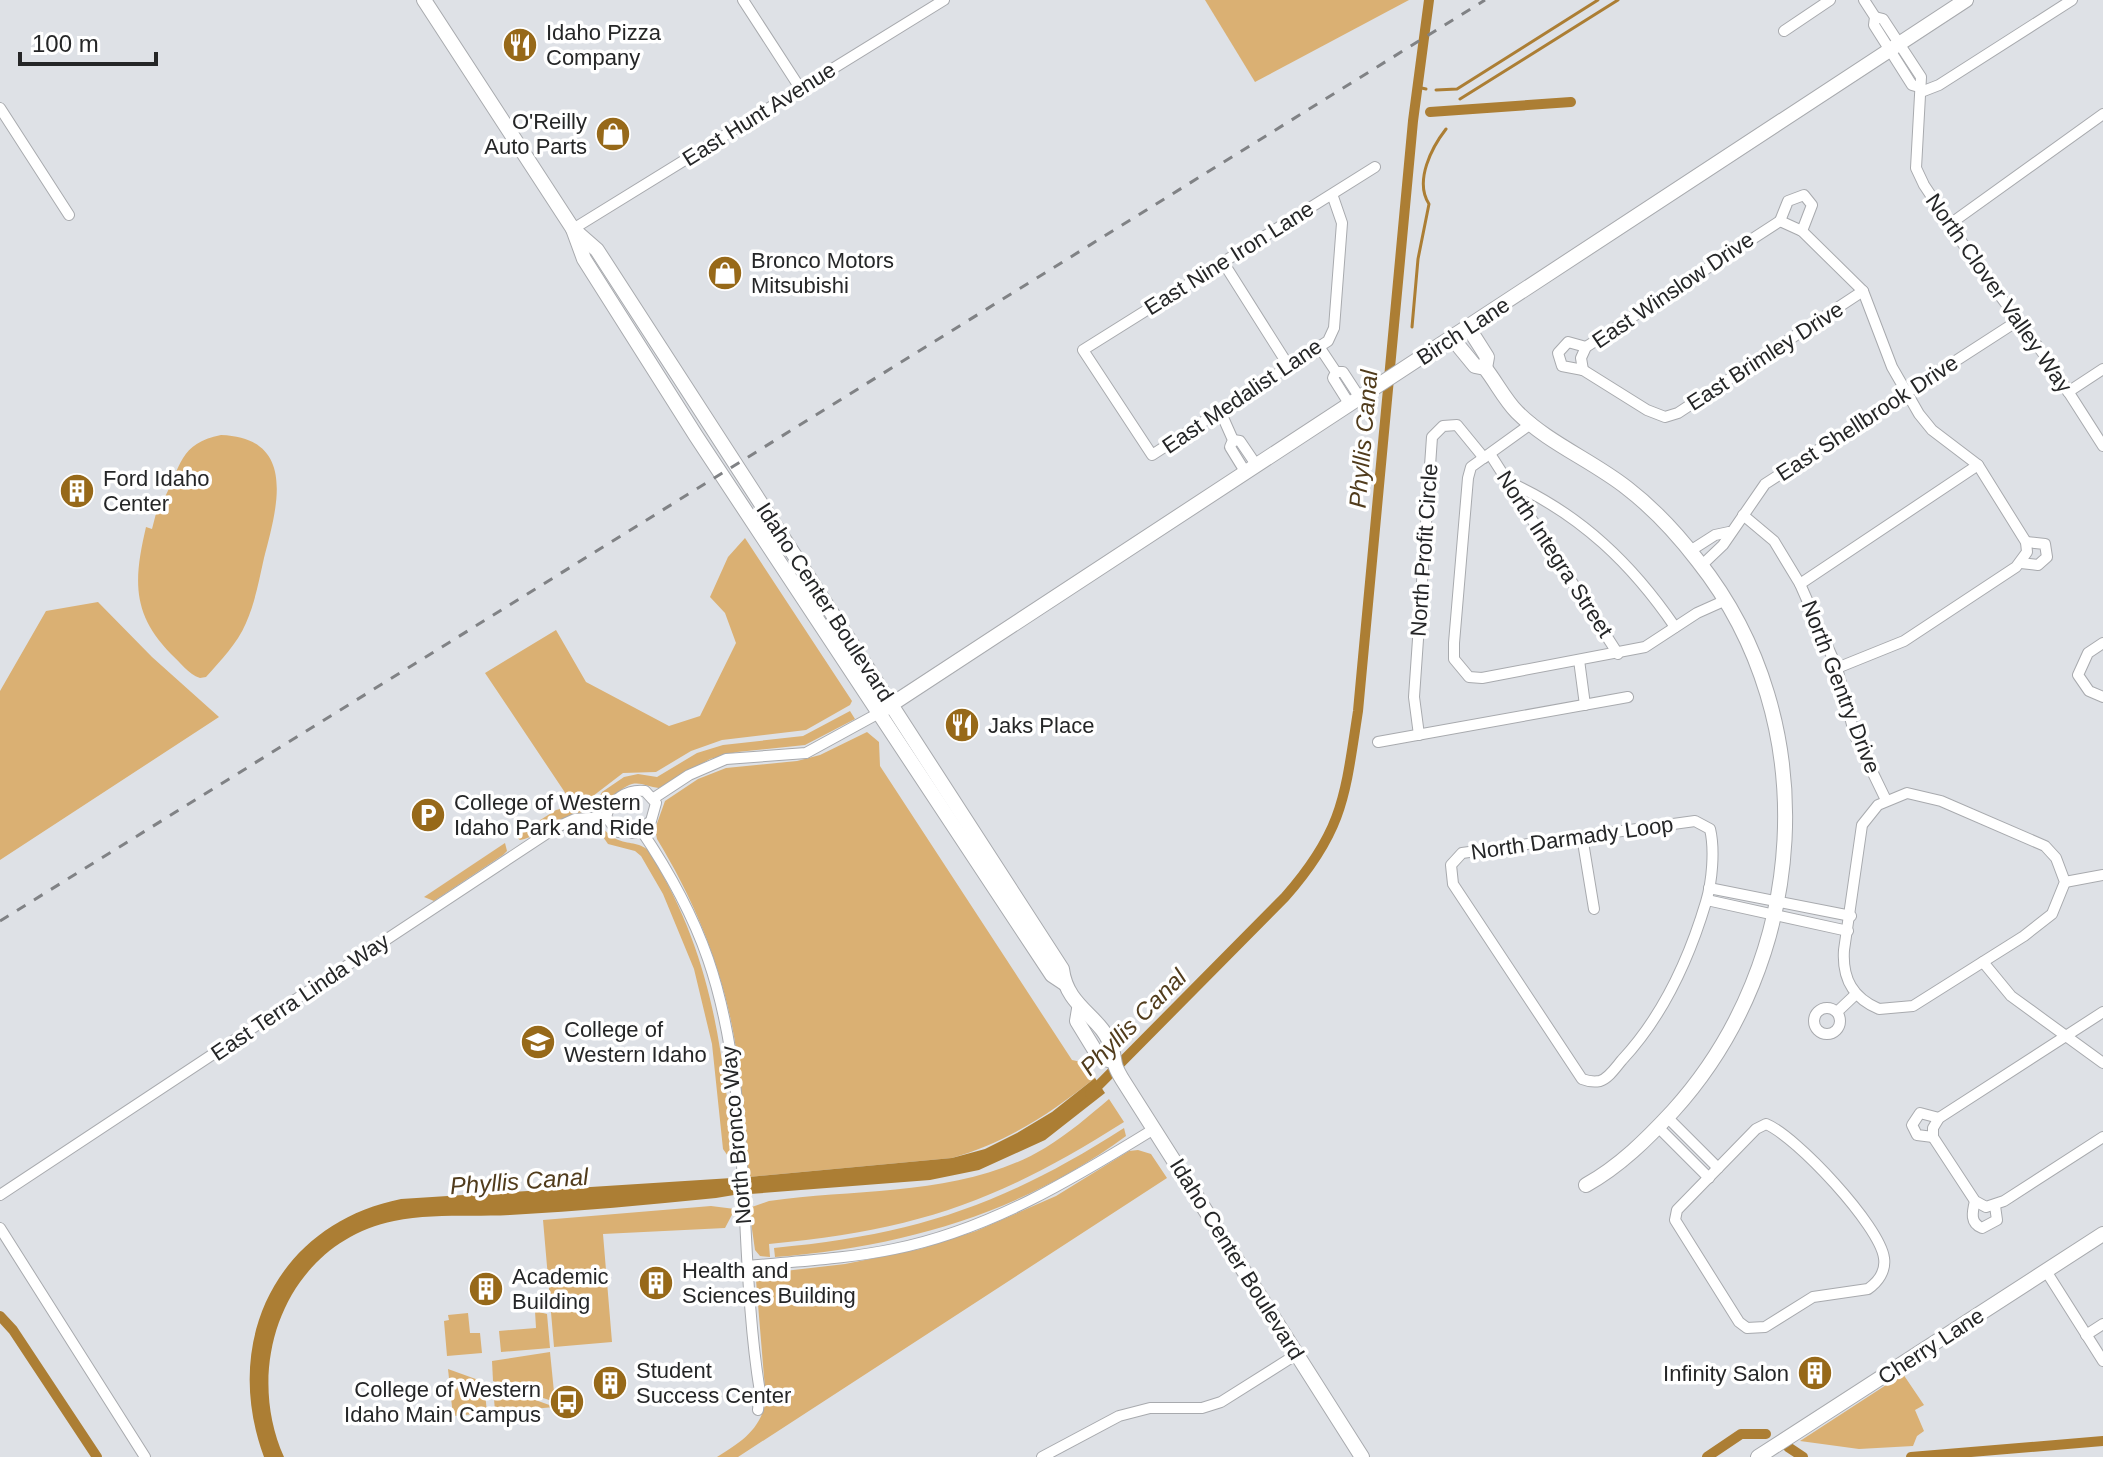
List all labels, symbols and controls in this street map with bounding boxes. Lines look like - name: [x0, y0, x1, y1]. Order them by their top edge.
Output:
- scale bar: [20, 16, 156, 66]
- place label: Idaho Pizza Company: [546, 20, 662, 70]
- restaurant icon: Idaho Pizza Company: [501, 26, 539, 64]
- text: 100 m: [32, 30, 99, 57]
- street label: East Hunt Avenue: [678, 57, 840, 171]
- place label: O'Reilly Auto Parts: [484, 109, 587, 159]
- shop icon: O'Reilly Auto Parts: [594, 115, 632, 153]
- street label: North Clover Valley Way: [1921, 189, 2077, 397]
- street label: East Nine Iron Lane: [1140, 196, 1318, 320]
- street label: East Winslow Drive: [1587, 227, 1759, 353]
- place label: Bronco Motors Mitsubishi: [751, 248, 894, 298]
- shop icon: Bronco Motors Mitsubishi: [706, 254, 744, 292]
- street label: Birch Lane: [1412, 292, 1514, 370]
- street label: East Brimley Drive: [1682, 296, 1848, 416]
- street label: East Medalist Lane: [1157, 333, 1327, 459]
- street label: East Shellbrook Drive: [1771, 350, 1963, 486]
- water label: Phyllis Canal: [1344, 368, 1383, 509]
- street label: North Profit Circle: [1405, 463, 1443, 637]
- place label: Ford Idaho Center: [103, 466, 209, 516]
- street label: North Integra Street: [1492, 466, 1618, 642]
- building icon: Ford Idaho Center: [58, 472, 96, 510]
- street label: Idaho Center Boulevard: [751, 498, 899, 706]
- street label: North Gentry Drive: [1796, 597, 1886, 777]
- restaurant icon: Jaks Place: [943, 706, 981, 744]
- place label: Jaks Place: [988, 713, 1094, 738]
- place label: College of Western Idaho Park and Ride: [454, 790, 655, 840]
- parking icon: College of Western Idaho Park and Ride: [409, 796, 447, 834]
- street label: North Darmady Loop: [1469, 811, 1675, 865]
- street label: East Terra Linda Way: [206, 928, 394, 1066]
- water label: Phyllis Canal: [1074, 963, 1192, 1081]
- place label: College of Western Idaho: [564, 1017, 707, 1067]
- school or university icon: College of Western Idaho: [519, 1023, 557, 1061]
- street label: North Bronco Way: [716, 1045, 756, 1225]
- street label: Idaho Center Boulevard: [1165, 1154, 1309, 1364]
- water label: Phyllis Canal: [449, 1163, 590, 1199]
- place label: Health and Sciences Building: [682, 1258, 856, 1308]
- place label: Academic Building: [512, 1264, 609, 1314]
- building icon: Health and Sciences Building: [637, 1264, 675, 1302]
- building icon: Academic Building: [467, 1270, 505, 1308]
- street label: Cherry Lane: [1873, 1303, 1989, 1389]
- building icon: Infinity Salon: [1796, 1354, 1834, 1392]
- place label: Student Success Center: [636, 1358, 791, 1408]
- place label: Infinity Salon: [1663, 1361, 1789, 1386]
- building icon: Student Success Center: [591, 1364, 629, 1402]
- place label: College of Western Idaho Main Campus: [344, 1377, 541, 1427]
- bus stop icon: College of Western Idaho Main Campus: [548, 1383, 586, 1421]

